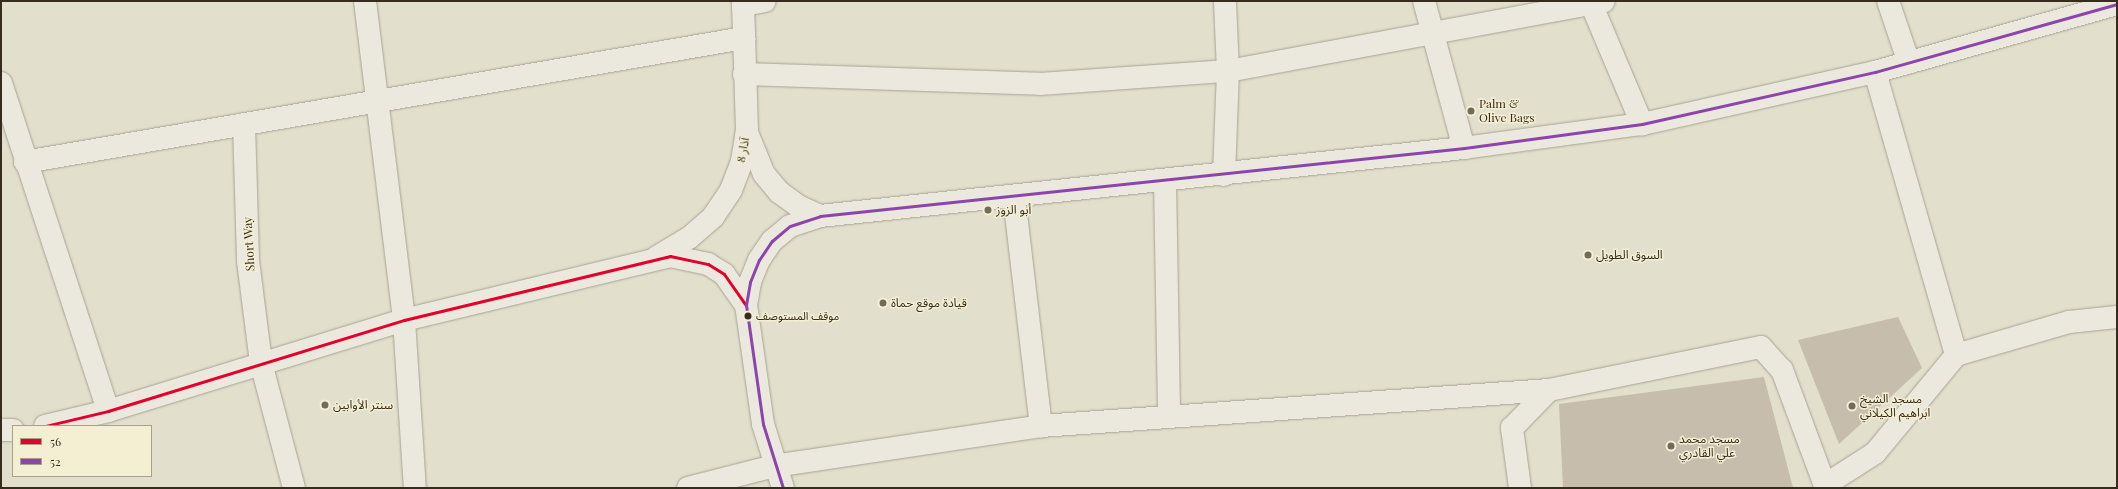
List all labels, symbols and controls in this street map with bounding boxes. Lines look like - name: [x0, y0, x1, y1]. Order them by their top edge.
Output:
- place label: Palm & Olive Bags: [1479, 97, 1535, 125]
- marker: Palm & Olive Bags: [1466, 106, 1476, 116]
- street label: 8 آذار: [734, 136, 752, 164]
- place label: أبو الزوز: [996, 203, 1031, 217]
- marker: أبو الزوز: [983, 205, 993, 215]
- street label: Short Way: [240, 216, 258, 272]
- place label: السوق الطويل: [1596, 248, 1663, 262]
- marker: السوق الطويل: [1583, 250, 1593, 260]
- place label: قيادة موقع حماة: [891, 296, 967, 310]
- marker: قيادة موقع حماة: [878, 298, 888, 308]
- place label: موقف المستوصف: [756, 309, 839, 323]
- marker: موقف المستوصف: [743, 311, 753, 321]
- place label: مسجد الشيخ ابراهيم الكيلاني: [1860, 392, 1930, 420]
- place label: سنتر الأوابين: [333, 398, 393, 412]
- marker: سنتر الأوابين: [320, 400, 330, 410]
- marker: مسجد الشيخ ابراهيم الكيلاني: [1847, 401, 1857, 411]
- legend: [12, 425, 152, 477]
- place label: مسجد محمد علي القادري: [1679, 432, 1740, 460]
- text: 56: [50, 433, 61, 449]
- marker: مسجد محمد علي القادري: [1666, 441, 1676, 451]
- text: 52: [50, 453, 61, 469]

